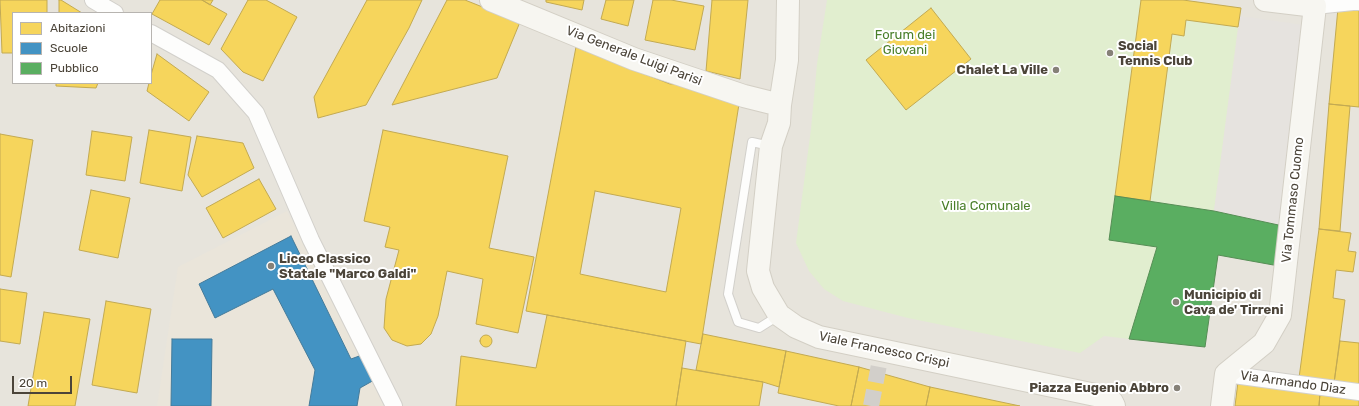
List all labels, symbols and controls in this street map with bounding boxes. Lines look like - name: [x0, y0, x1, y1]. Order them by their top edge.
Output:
- legend: [12, 12, 152, 84]
- text: Abitazioni: [50, 21, 105, 35]
- street label: Via Generale Luigi Parisi: [564, 23, 704, 89]
- park label: Forum dei Giovani: [875, 27, 935, 58]
- place label: Social Tennis Club: [1118, 38, 1193, 69]
- text: Scuole: [50, 41, 88, 55]
- marker: Social Tennis Club: [1105, 48, 1115, 58]
- text: Pubblico: [50, 61, 99, 75]
- place label: Chalet La Ville: [957, 62, 1048, 78]
- marker: Chalet La Ville: [1051, 65, 1061, 75]
- street label: Via Tommaso Cuomo: [1279, 136, 1307, 264]
- park label: Villa Comunale: [941, 198, 1031, 214]
- place label: Liceo Classico Statale "Marco Galdi": [279, 251, 416, 282]
- marker: Liceo Classico Statale "Marco Galdi": [266, 261, 276, 271]
- place label: Municipio di Cava de' Tirreni: [1184, 287, 1283, 318]
- marker: Municipio di Cava de' Tirreni: [1171, 297, 1181, 307]
- street label: Viale Francesco Crispi: [817, 329, 951, 371]
- scale bar: [14, 368, 74, 394]
- street label: Via Armando Diaz: [1239, 368, 1347, 398]
- text: 20 m: [19, 376, 47, 390]
- place label: Piazza Eugenio Abbro: [1029, 380, 1169, 396]
- marker: Piazza Eugenio Abbro: [1172, 383, 1182, 393]

